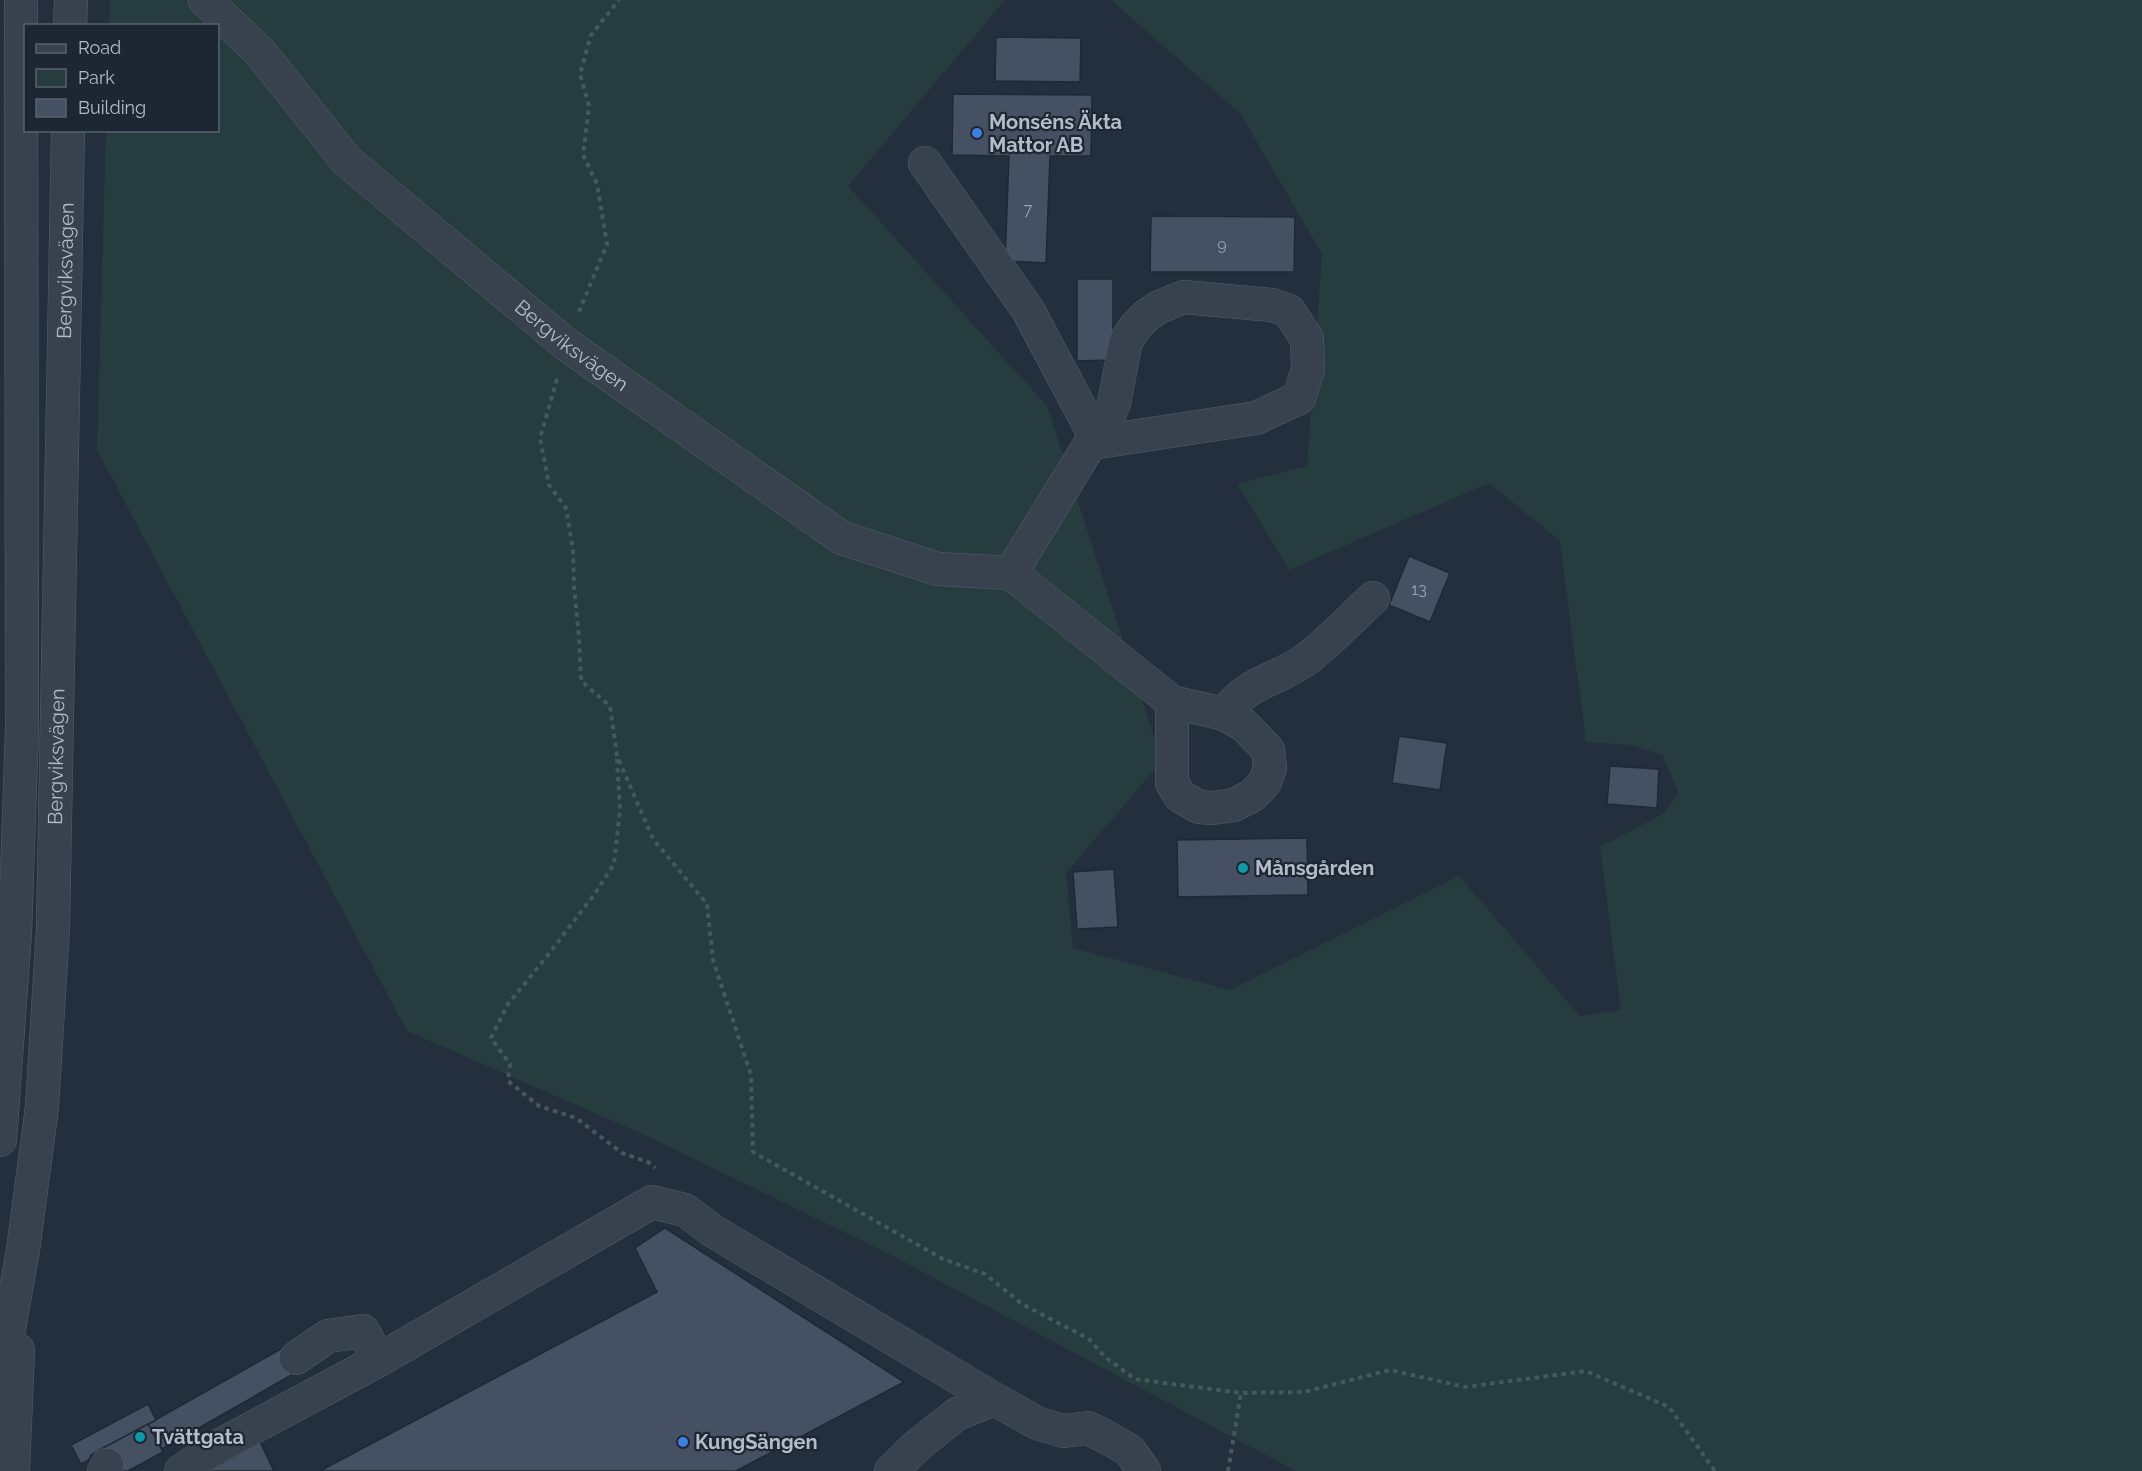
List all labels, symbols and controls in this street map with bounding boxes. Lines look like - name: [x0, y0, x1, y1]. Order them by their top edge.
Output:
- legend: [24, 24, 219, 132]
- text: Road: [78, 37, 121, 58]
- text: Park: [78, 67, 115, 88]
- text: Building: [78, 97, 146, 118]
- place label: Monséns Äkta Mattor AB: [989, 110, 1122, 157]
- marker: Monséns Äkta Mattor AB: [970, 126, 984, 140]
- house number: 7: [1024, 200, 1033, 219]
- street label: Bergviksvägen: [52, 202, 79, 339]
- house number: 9: [1217, 235, 1227, 254]
- street label: Bergviksvägen: [510, 295, 633, 396]
- house number: 13: [1411, 580, 1427, 599]
- street label: Bergviksvägen: [43, 688, 70, 825]
- place label: Månsgården: [1255, 856, 1374, 880]
- marker: Månsgården: [1236, 861, 1250, 875]
- place label: Tvättgata: [152, 1425, 244, 1449]
- marker: Tvättgata: [133, 1430, 147, 1444]
- place label: KungSängen: [695, 1430, 818, 1454]
- marker: KungSängen: [676, 1435, 690, 1449]

